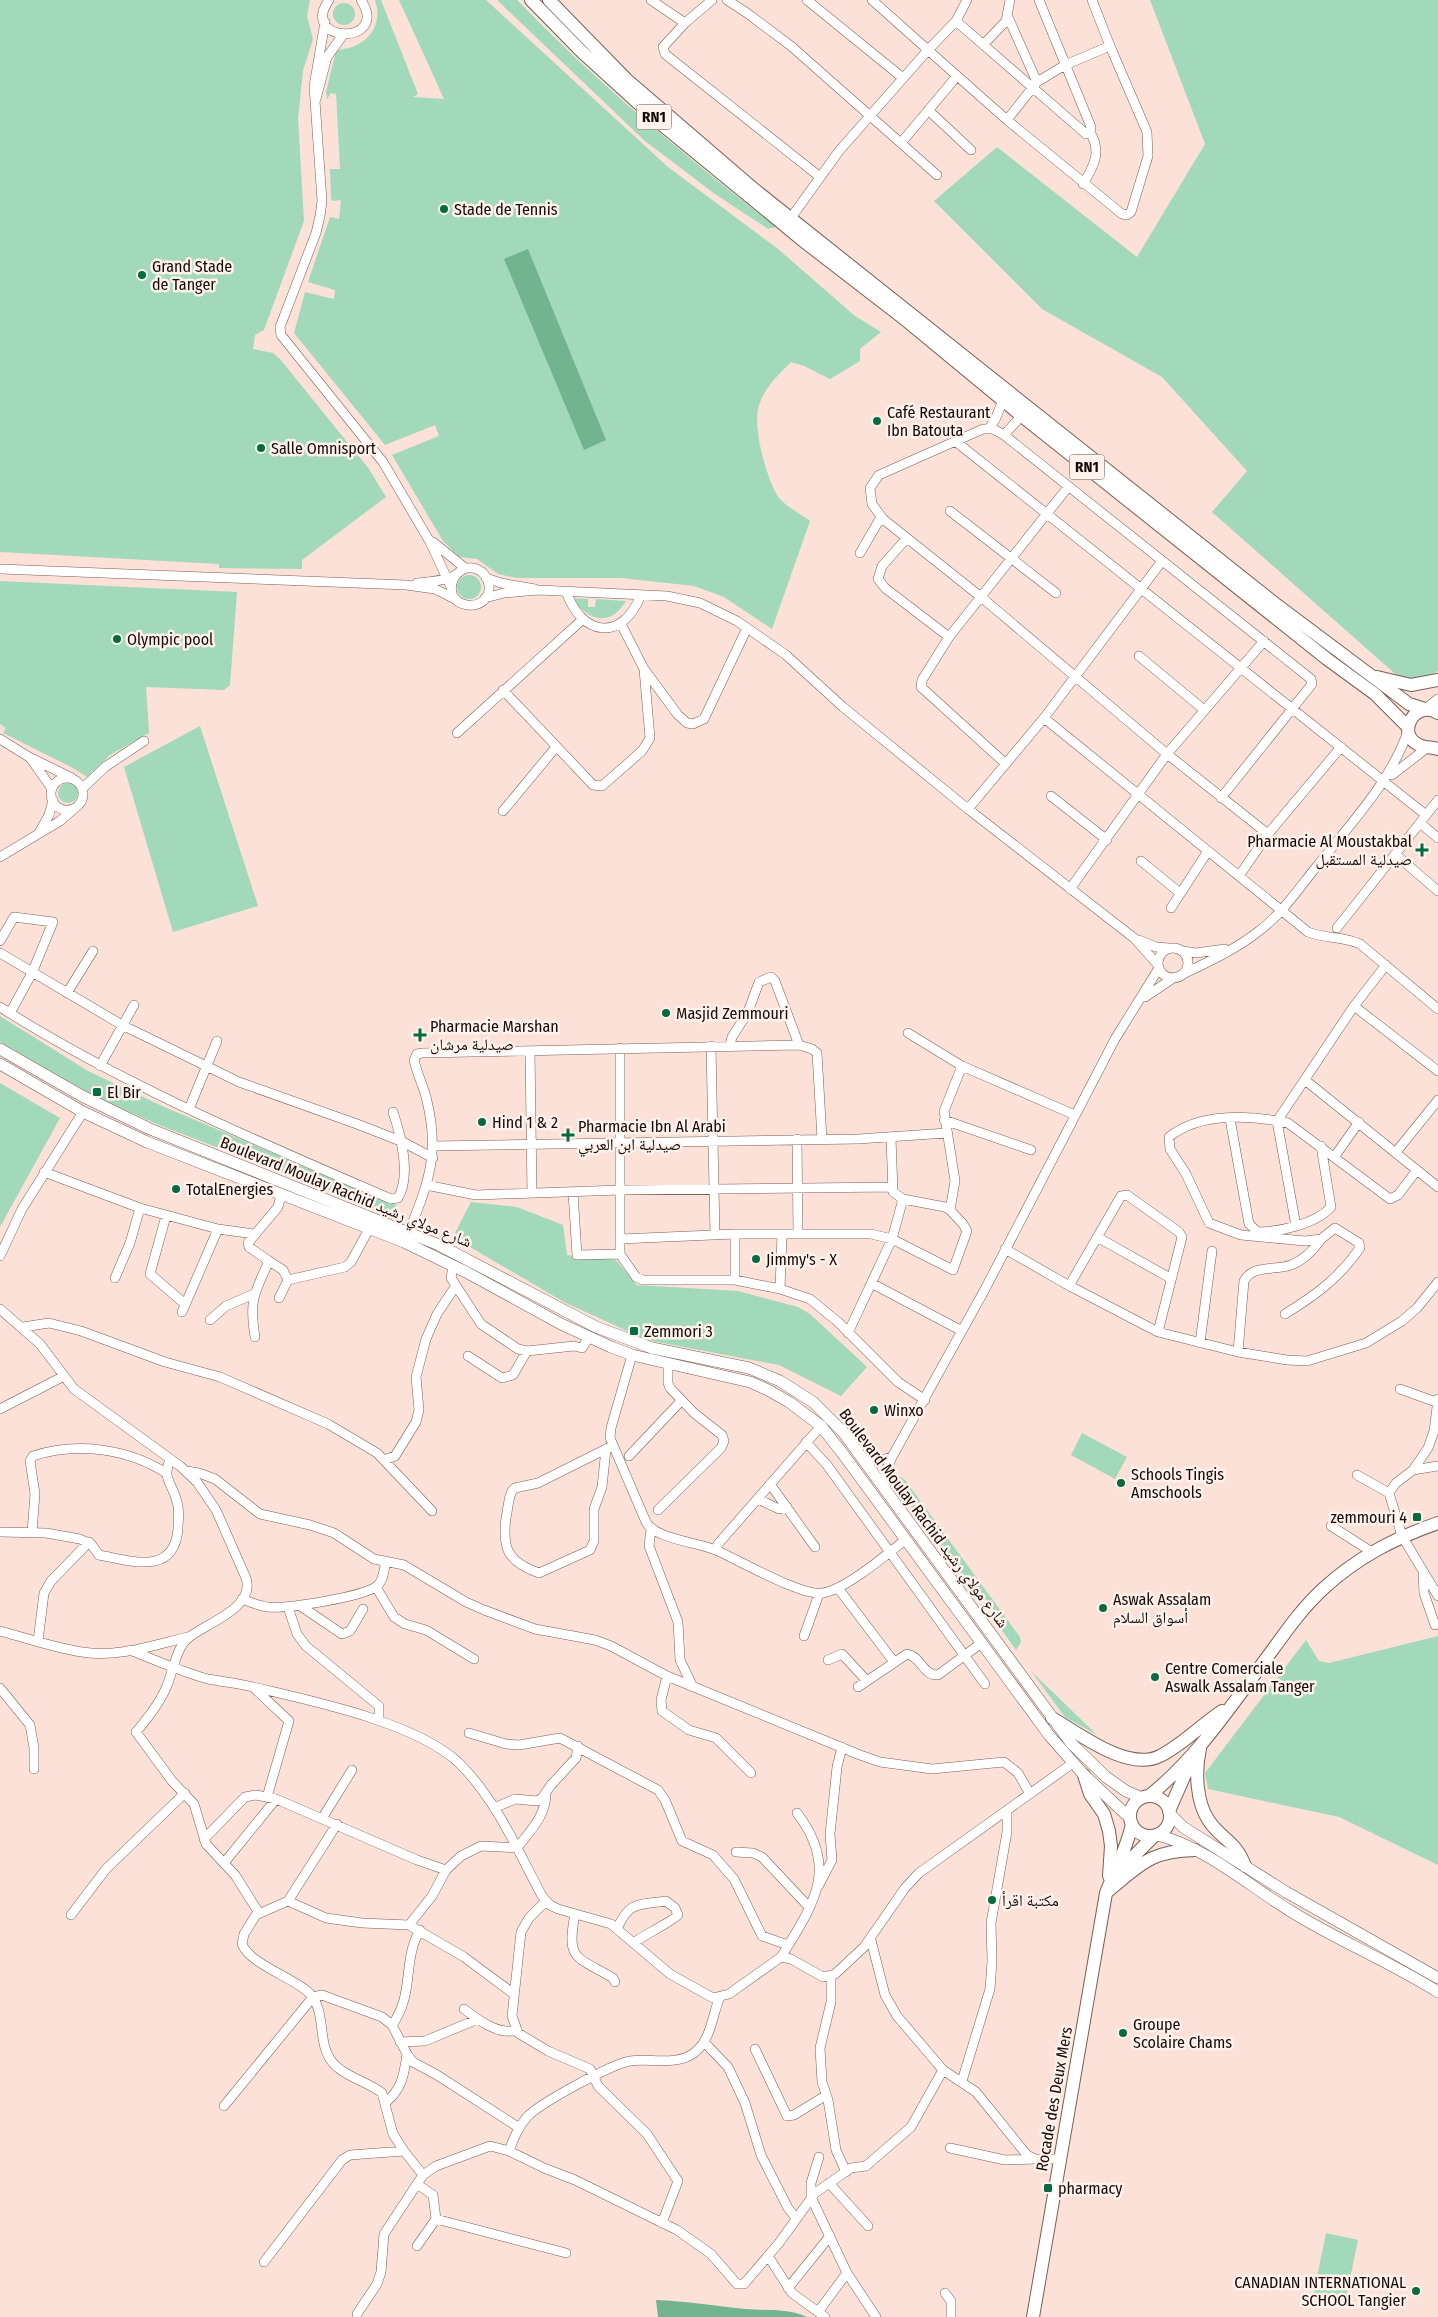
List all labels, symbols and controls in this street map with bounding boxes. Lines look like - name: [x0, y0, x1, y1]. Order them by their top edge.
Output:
- road number: RN1: [636, 104, 672, 130]
- place label: Stade de Tennis: [454, 200, 558, 219]
- marker: Stade de Tennis: [438, 203, 450, 215]
- place label: Grand Stade de Tanger: [152, 257, 232, 294]
- marker: Grand Stade de Tanger: [136, 269, 148, 281]
- place label: Café Restaurant Ibn Batouta: [887, 403, 991, 440]
- marker: Café Restaurant Ibn Batouta: [871, 415, 883, 427]
- place label: Salle Omnisport: [271, 439, 377, 458]
- marker: Salle Omnisport: [255, 442, 267, 454]
- road number: RN1: [1070, 454, 1104, 480]
- place label: Olympic pool: [127, 630, 213, 649]
- marker: Olympic pool: [111, 633, 123, 645]
- place label: Pharmacie Al Moustakbal صيدلية المستقبل: [1247, 832, 1412, 870]
- marker: Pharmacie Al Moustakbal صيدلية المستقبل: [1416, 844, 1428, 856]
- place label: Masjid Zemmouri: [676, 1004, 788, 1023]
- marker: Masjid Zemmouri: [660, 1007, 672, 1019]
- place label: Pharmacie Marshan صيدلية مرشان: [430, 1017, 559, 1055]
- marker: Pharmacie Marshan صيدلية مرشان: [414, 1029, 426, 1041]
- place label: El Bir: [107, 1083, 141, 1102]
- marker: El Bir: [91, 1086, 103, 1098]
- place label: Hind 1 & 2: [492, 1113, 558, 1132]
- marker: Hind 1 & 2: [476, 1116, 488, 1128]
- place label: Pharmacie Ibn Al Arabi صيدلية ابن العربي: [578, 1117, 726, 1157]
- marker: Pharmacie Ibn Al Arabi صيدلية ابن العربي: [562, 1129, 574, 1141]
- street label: Boulevard Moulay Rachid شارع مولاي رشيد: [216, 1133, 475, 1254]
- place label: TotalEnergies: [186, 1180, 273, 1199]
- marker: TotalEnergies: [170, 1183, 182, 1195]
- place label: Jimmy's - X: [766, 1250, 837, 1269]
- marker: Jimmy's - X: [750, 1253, 762, 1265]
- place label: Zemmori 3: [644, 1322, 713, 1341]
- marker: Zemmori 3: [628, 1325, 640, 1337]
- place label: Winxo: [884, 1401, 924, 1420]
- marker: Winxo: [868, 1404, 880, 1416]
- street label: Boulevard Moulay Rachid شارع مولاي رشيد: [833, 1405, 1013, 1633]
- place label: Schools Tingis Amschools: [1131, 1465, 1224, 1502]
- marker: Schools Tingis Amschools: [1115, 1477, 1127, 1489]
- place label: zemmouri 4: [1330, 1508, 1407, 1527]
- marker: zemmouri 4: [1411, 1511, 1423, 1523]
- place label: Aswak Assalam أسواق السلام: [1113, 1590, 1211, 1628]
- marker: Aswak Assalam أسواق السلام: [1097, 1602, 1109, 1614]
- place label: Centre Comerciale Aswalk Assalam Tanger: [1165, 1659, 1315, 1696]
- marker: Centre Comerciale Aswalk Assalam Tanger: [1149, 1671, 1161, 1683]
- place label: مكتبة اقرأ: [1002, 1891, 1059, 1910]
- marker: مكتبة اقرأ: [986, 1894, 998, 1906]
- place label: Groupe Scolaire Chams: [1133, 2015, 1232, 2052]
- street label: Rocade des Deux Mers: [1032, 2025, 1076, 2173]
- marker: Groupe Scolaire Chams: [1117, 2027, 1129, 2039]
- place label: pharmacy: [1058, 2179, 1123, 2198]
- marker: pharmacy: [1042, 2182, 1054, 2194]
- place label: CANADIAN INTERNATIONAL SCHOOL Tangier: [1234, 2273, 1406, 2310]
- marker: CANADIAN INTERNATIONAL SCHOOL Tangier: [1410, 2285, 1422, 2297]

